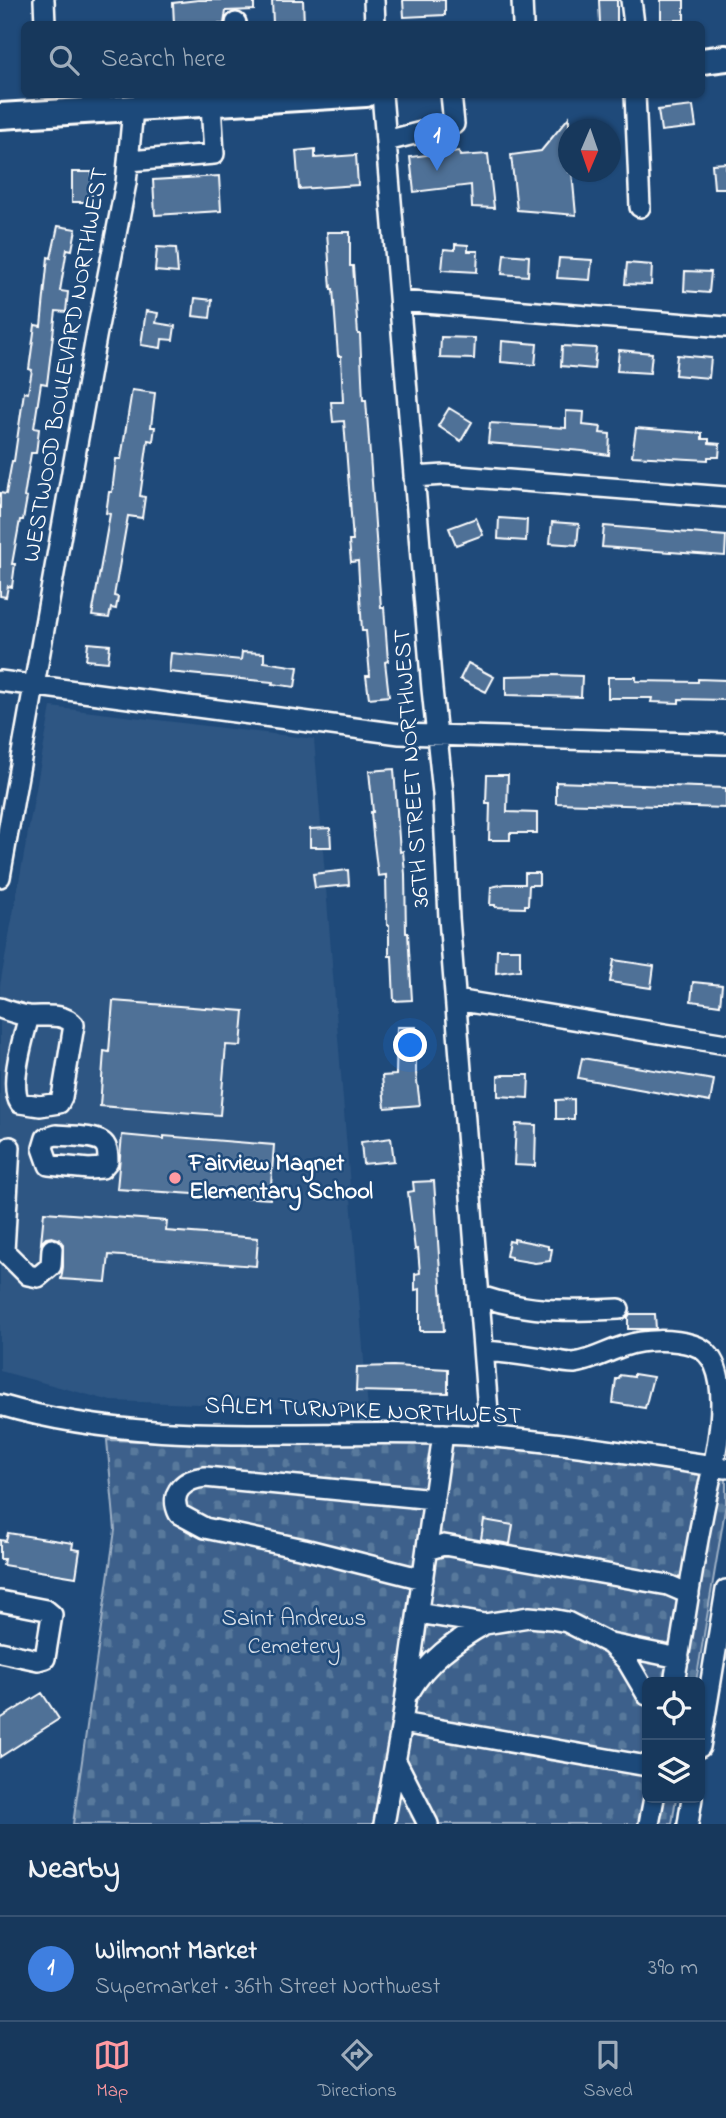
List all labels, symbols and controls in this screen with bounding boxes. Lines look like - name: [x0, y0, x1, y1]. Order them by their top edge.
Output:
- search box: [21, 21, 705, 98]
- icon: search: [45, 41, 83, 79]
- text: Search here: [101, 41, 226, 79]
- pin: 1: [414, 113, 460, 171]
- north arrow: [558, 119, 621, 182]
- street label: WESTWOOD BOULEVARD NORTHWEST: [15, 165, 119, 565]
- street label: 36TH STREET NORTHWEST: [386, 627, 440, 909]
- your location: [393, 1028, 427, 1062]
- place label: Fairview Magnet Elementary School: [188, 1147, 373, 1211]
- marker: Fairview Magnet Elementary School: [167, 1170, 183, 1186]
- street label: SALEM TURNPIKE NORTHWEST: [204, 1389, 522, 1435]
- park label: Saint Andrews Cemetery: [222, 1602, 366, 1666]
- map controls: [642, 1677, 705, 1803]
- button: locate: [642, 1677, 705, 1740]
- button: layers: [642, 1740, 705, 1803]
- text: Nearby: [28, 1848, 120, 1892]
- text: Wilmont Market: [95, 1933, 257, 1971]
- text: 1: [47, 1952, 55, 1985]
- text: 390 m: [648, 1952, 698, 1985]
- text: Supermarket · 36th Street Northwest: [95, 1971, 441, 2004]
- tab: Map: [93, 2036, 131, 2105]
- tab: Directions: [318, 2036, 397, 2105]
- tab: Saved: [583, 2036, 633, 2105]

